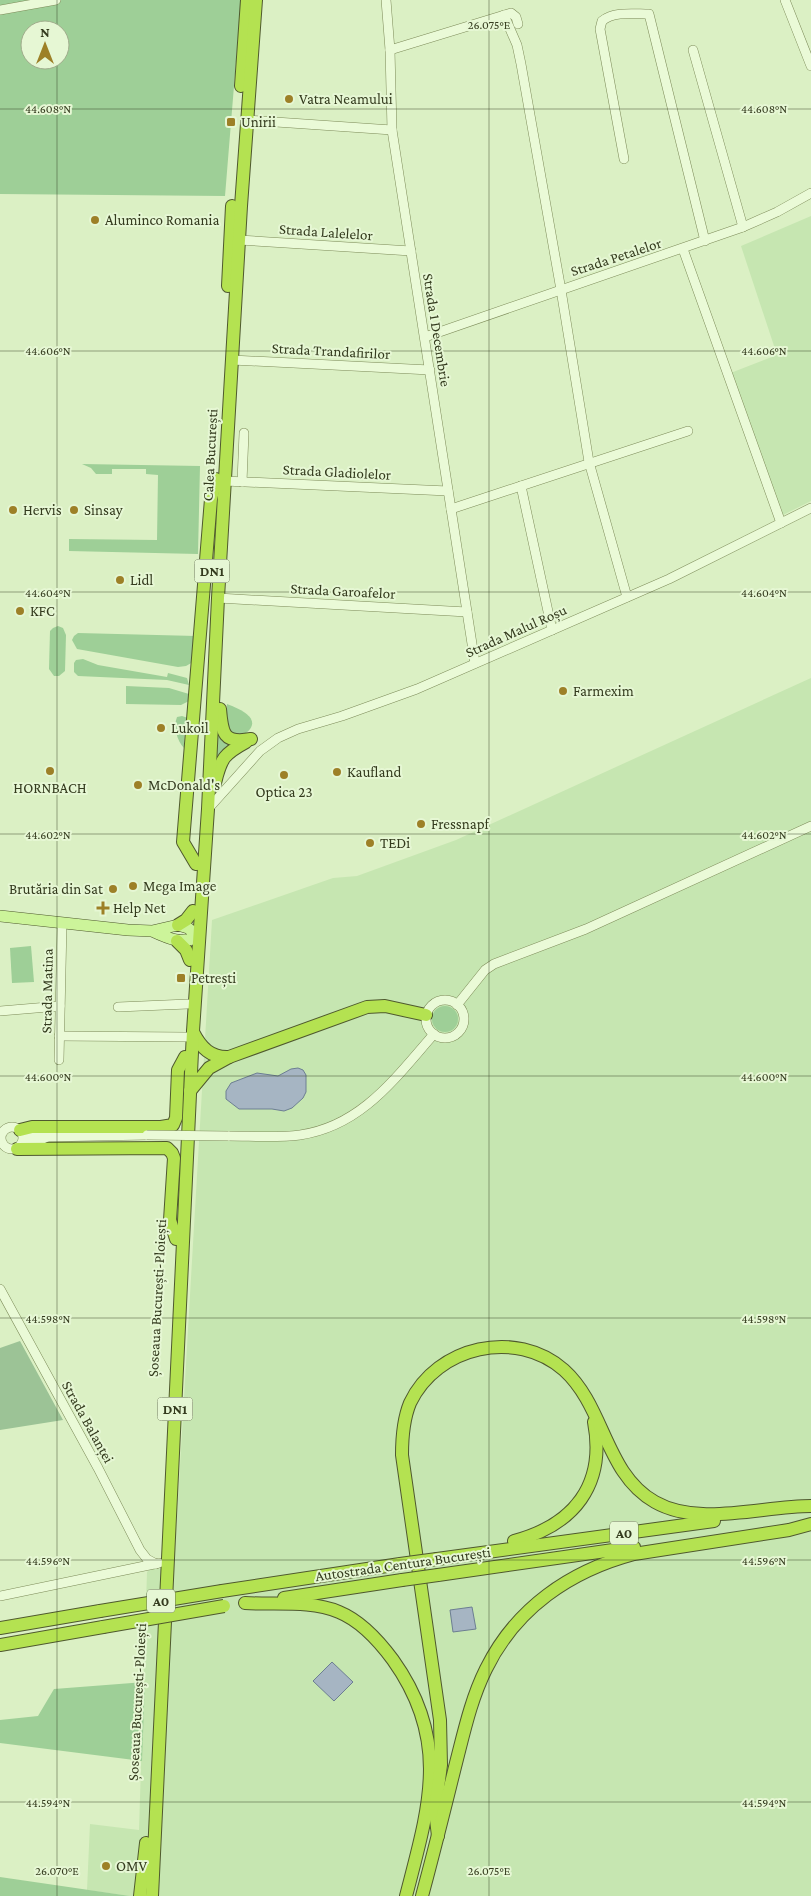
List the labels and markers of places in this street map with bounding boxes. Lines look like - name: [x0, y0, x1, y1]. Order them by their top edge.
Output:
- place label: Vatra Neamului: [299, 91, 393, 107]
- marker: Vatra Neamului: [283, 93, 295, 105]
- place label: Unirii: [241, 114, 276, 130]
- marker: Unirii: [225, 116, 237, 128]
- place label: Aluminco Romania: [105, 212, 219, 228]
- marker: Aluminco Romania: [89, 214, 101, 226]
- place label: Hervis: [23, 502, 62, 518]
- place label: Sinsay: [84, 502, 123, 519]
- marker: Hervis: [7, 504, 19, 516]
- marker: Sinsay: [68, 504, 80, 516]
- place label: Lidl: [130, 572, 153, 588]
- marker: Lidl: [114, 574, 126, 586]
- place label: KFC: [30, 603, 55, 619]
- marker: KFC: [14, 605, 26, 617]
- place label: Farmexim: [573, 683, 634, 699]
- marker: Farmexim: [557, 685, 569, 697]
- place label: Lukoil: [171, 720, 209, 736]
- marker: Lukoil: [155, 722, 167, 734]
- place label: Kaufland: [347, 764, 402, 780]
- marker: HORNBACH: [44, 765, 56, 777]
- marker: Kaufland: [331, 766, 343, 778]
- marker: Optica 23: [278, 769, 290, 781]
- place label: McDonald's: [148, 777, 220, 793]
- marker: McDonald's: [132, 779, 144, 791]
- place label: HORNBACH: [13, 780, 87, 796]
- place label: Optica 23: [255, 784, 313, 801]
- place label: Fressnapf: [431, 816, 491, 833]
- marker: Fressnapf: [415, 818, 427, 830]
- place label: TEDi: [380, 835, 410, 851]
- marker: TEDi: [364, 837, 376, 849]
- place label: Mega Image: [143, 878, 217, 895]
- marker: Mega Image: [127, 880, 139, 892]
- place label: Brutăria din Sat: [9, 881, 104, 897]
- marker: Brutăria din Sat: [107, 883, 119, 895]
- place label: Help Net: [113, 900, 166, 917]
- marker: Help Net: [97, 902, 109, 914]
- place label: Petrești: [191, 970, 236, 988]
- marker: Petrești: [175, 972, 187, 984]
- place label: OMV: [116, 1858, 148, 1874]
- marker: OMV: [100, 1860, 112, 1872]

